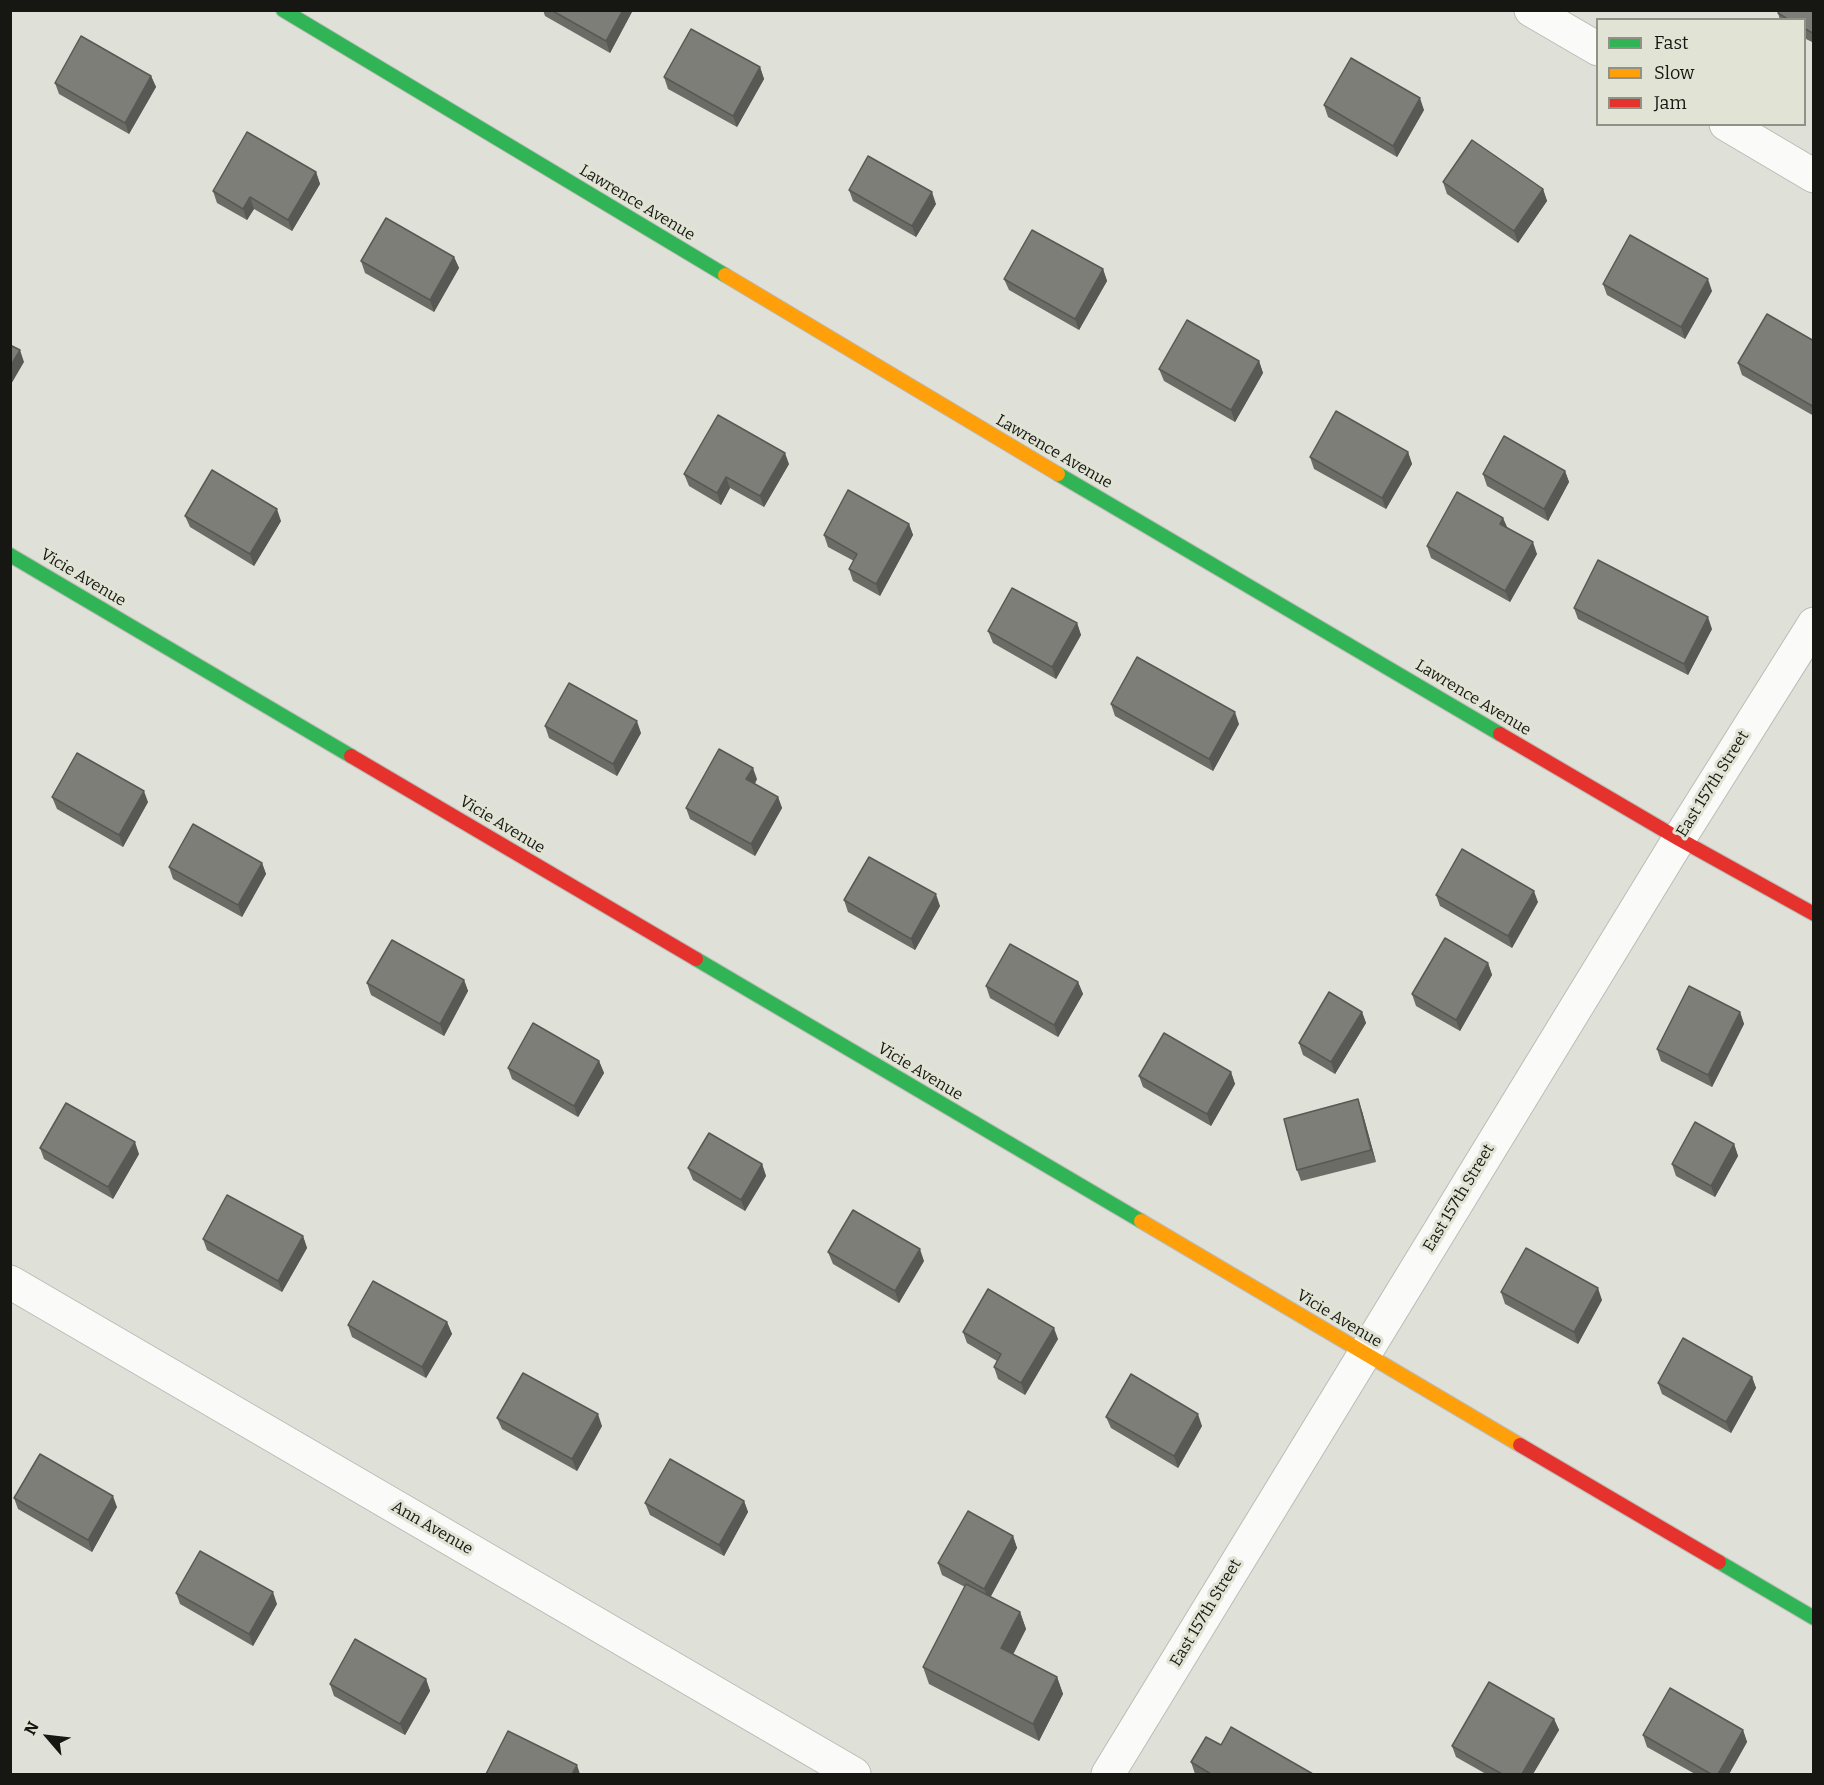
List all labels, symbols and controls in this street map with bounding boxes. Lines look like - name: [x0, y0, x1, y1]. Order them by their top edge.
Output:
- legend: [1596, 18, 1806, 126]
- text: Fast: [1654, 32, 1689, 54]
- text: Slow: [1654, 62, 1694, 84]
- text: Jam: [1654, 92, 1687, 114]
- street label: Lawrence Avenue: [576, 161, 698, 245]
- street label: Lawrence Avenue: [992, 411, 1116, 493]
- street label: Vicie Avenue: [37, 545, 129, 611]
- street label: Lawrence Avenue: [1412, 656, 1534, 740]
- street label: East 157th Street: [1673, 727, 1753, 841]
- street label: Vicie Avenue: [456, 792, 548, 858]
- street label: Vicie Avenue: [874, 1039, 966, 1105]
- street label: East 157th Street: [1419, 1141, 1499, 1255]
- street label: Vicie Avenue: [1293, 1286, 1385, 1352]
- street label: Ann Avenue: [388, 1497, 476, 1559]
- street label: East 157th Street: [1166, 1556, 1246, 1670]
- north arrow: [18, 1707, 78, 1767]
- text: N: [20, 1718, 43, 1738]

